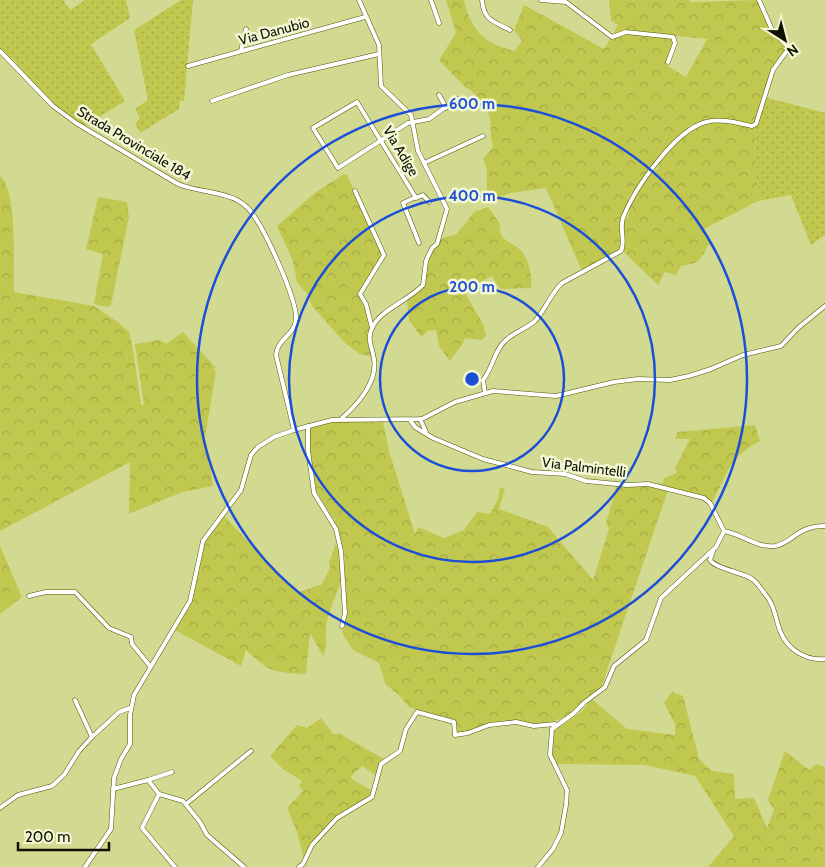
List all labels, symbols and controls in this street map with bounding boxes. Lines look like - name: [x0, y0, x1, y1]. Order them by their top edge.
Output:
- street label: Via Danubio: [237, 13, 312, 49]
- north arrow: [760, 15, 810, 65]
- text: N: [783, 40, 802, 61]
- text: 600 m: [449, 95, 495, 113]
- street label: Strada Provinciale 184: [74, 102, 194, 184]
- street label: Via Adige: [379, 123, 423, 179]
- text: 400 m: [449, 187, 495, 205]
- text: 200 m: [449, 278, 495, 296]
- centre of rings: [463, 370, 481, 388]
- street label: Via Palmintelli: [541, 453, 627, 481]
- scale bar: [18, 820, 109, 852]
- text: 200 m: [25, 828, 70, 846]

